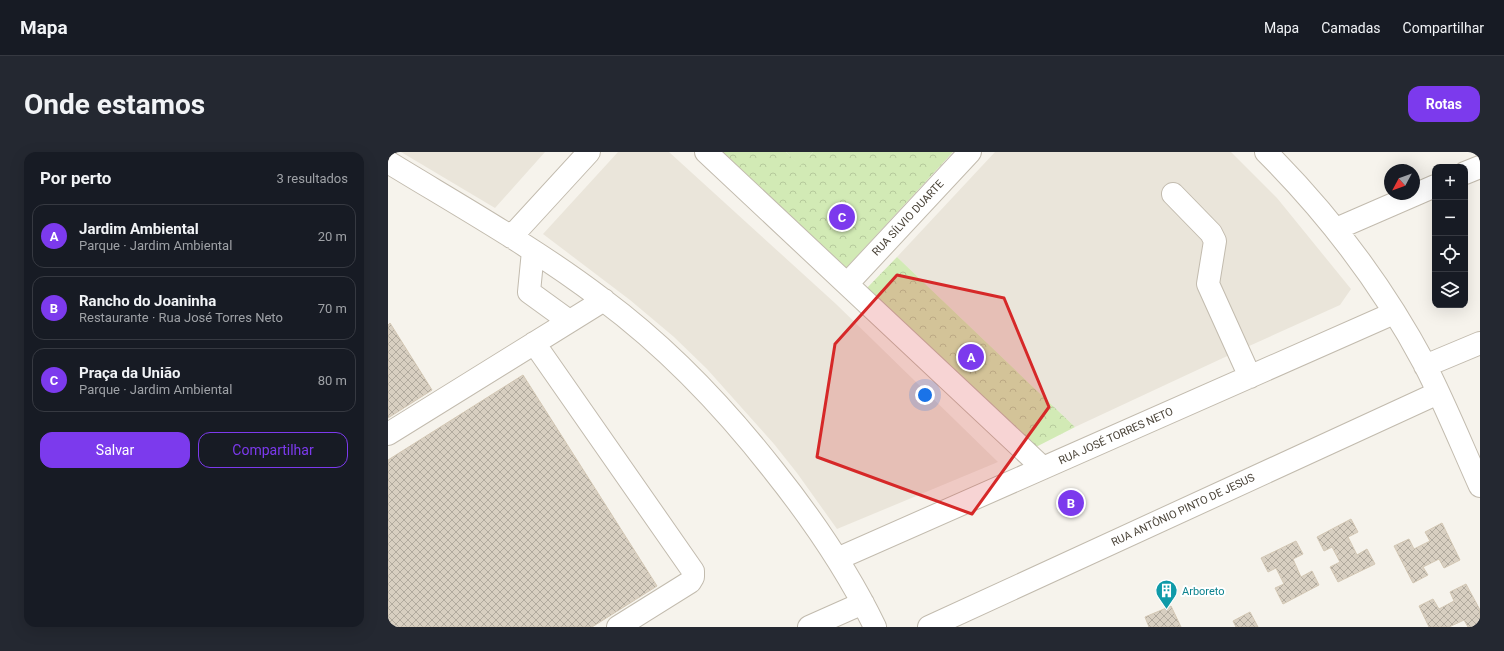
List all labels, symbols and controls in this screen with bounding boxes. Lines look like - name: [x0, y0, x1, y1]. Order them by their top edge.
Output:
- text: Mapa: [20, 16, 68, 39]
- text: Mapa: [1264, 20, 1299, 36]
- text: Camadas: [1321, 20, 1381, 36]
- text: Compartilhar: [1403, 20, 1484, 36]
- button: Rotas: [1408, 86, 1480, 122]
- text: Onde estamos: [24, 88, 205, 121]
- north arrow: [1384, 164, 1420, 200]
- map controls: [1432, 164, 1468, 308]
- button: +: [1432, 164, 1468, 200]
- text: Por perto: [40, 168, 111, 188]
- text: 3 resultados: [276, 171, 348, 186]
- street label: RUA SÍLVIO DUARTE: [869, 177, 947, 259]
- button: −: [1432, 200, 1468, 236]
- pin: C: [829, 202, 855, 232]
- text: Jardim Ambiental: [79, 220, 199, 238]
- text: A: [50, 229, 58, 244]
- text: 20 m: [318, 229, 347, 244]
- button: locate: [1432, 236, 1468, 272]
- text: Parque · Jardim Ambiental: [79, 238, 232, 253]
- button: layers: [1432, 272, 1468, 308]
- text: Rancho do Joaninha: [79, 292, 216, 310]
- text: B: [50, 301, 58, 316]
- text: 70 m: [318, 301, 347, 316]
- text: Restaurante · Rua José Torres Neto: [79, 310, 283, 325]
- pin: A: [958, 342, 984, 372]
- text: Praça da União: [79, 364, 180, 382]
- text: C: [50, 373, 58, 388]
- text: 80 m: [318, 373, 347, 388]
- text: Parque · Jardim Ambiental: [79, 382, 232, 397]
- your location: [915, 385, 935, 405]
- street label: RUA JOSÉ TORRES NETO: [1057, 405, 1175, 467]
- button: Salvar: [40, 432, 190, 468]
- button: Compartilhar: [198, 432, 348, 468]
- street label: RUA ANTÔNIO PINTO DE JESUS: [1109, 471, 1257, 549]
- pin: B: [1058, 488, 1084, 518]
- building icon: Arboreto: [1153, 578, 1179, 611]
- place label: Arboreto: [1182, 585, 1225, 598]

